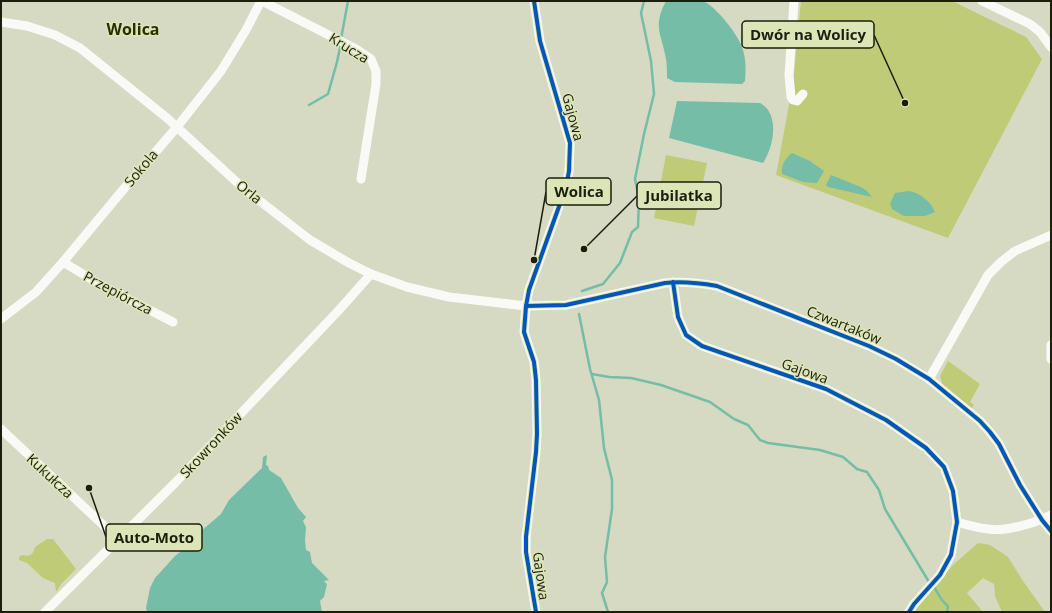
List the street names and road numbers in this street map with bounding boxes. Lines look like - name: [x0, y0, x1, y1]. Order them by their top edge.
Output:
- street label: Krucza: [326, 28, 373, 67]
- street label: Gajowa: [558, 91, 589, 143]
- street label: Sokola: [119, 145, 162, 190]
- street label: Orla: [232, 175, 266, 208]
- street label: Przepiórcza: [80, 266, 156, 319]
- street label: Czwartaków: [804, 301, 885, 348]
- street label: Gajowa: [779, 353, 831, 388]
- street label: Skowronków: [175, 407, 246, 482]
- street label: Kukułcza: [23, 449, 78, 502]
- street label: Gajowa: [529, 551, 554, 601]

